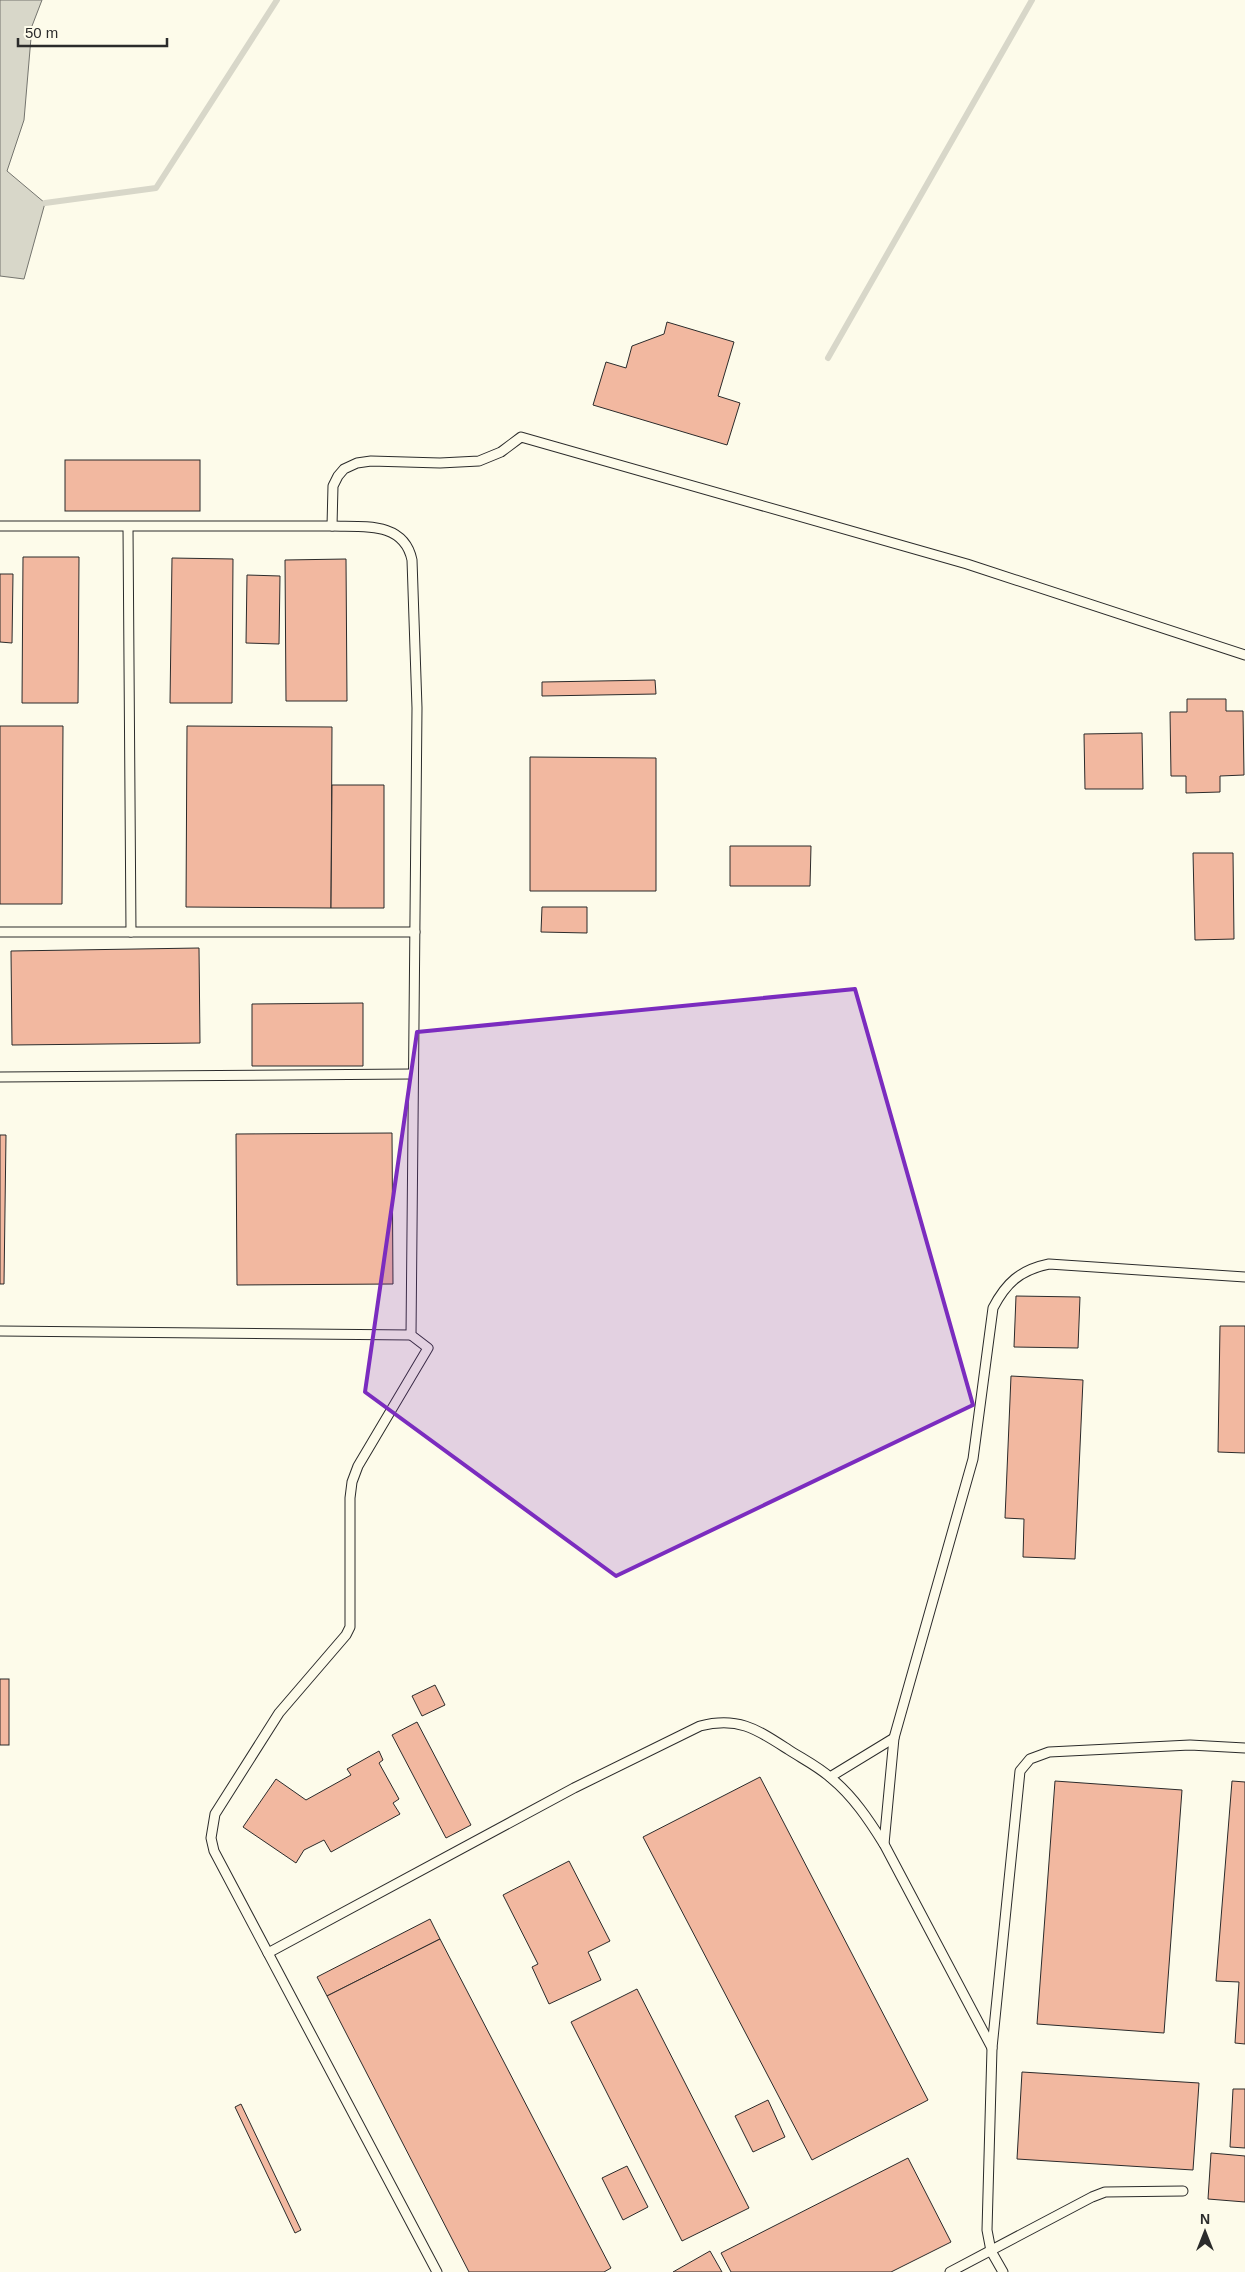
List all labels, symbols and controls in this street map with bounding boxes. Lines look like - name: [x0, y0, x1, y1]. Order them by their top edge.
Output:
- scale bar: [18, 15, 166, 47]
- text: 50 m: [25, 24, 58, 41]
- north arrow: [1180, 2207, 1230, 2257]
- text: N: [1200, 2211, 1210, 2227]

